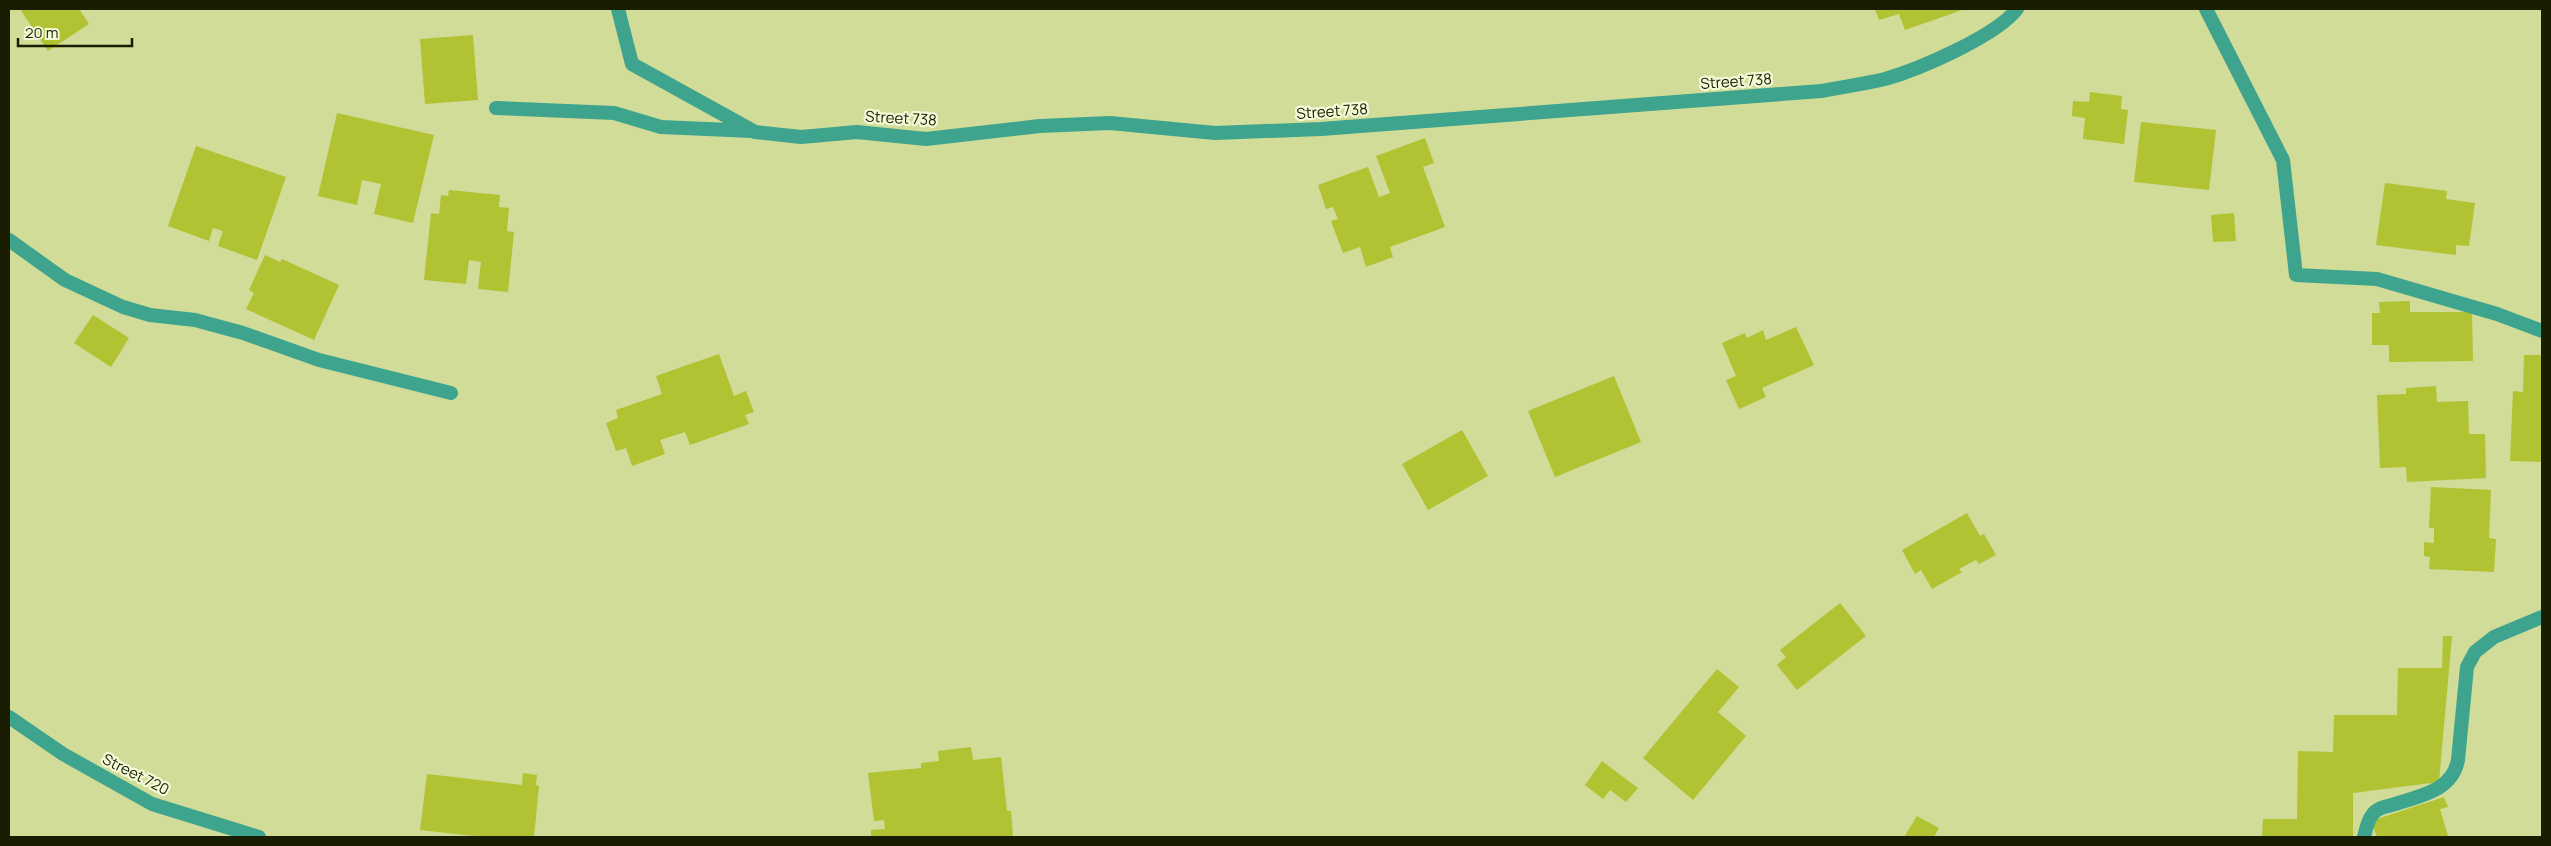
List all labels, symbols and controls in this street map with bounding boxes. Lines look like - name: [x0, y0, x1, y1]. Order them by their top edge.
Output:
- scale bar: [18, 15, 131, 47]
- text: 20 m: [25, 22, 58, 43]
- street label: Street 738: [1700, 68, 1772, 94]
- street label: Street 738: [1296, 98, 1368, 124]
- street label: Street 738: [865, 106, 937, 130]
- street label: Street 720: [99, 748, 173, 800]

